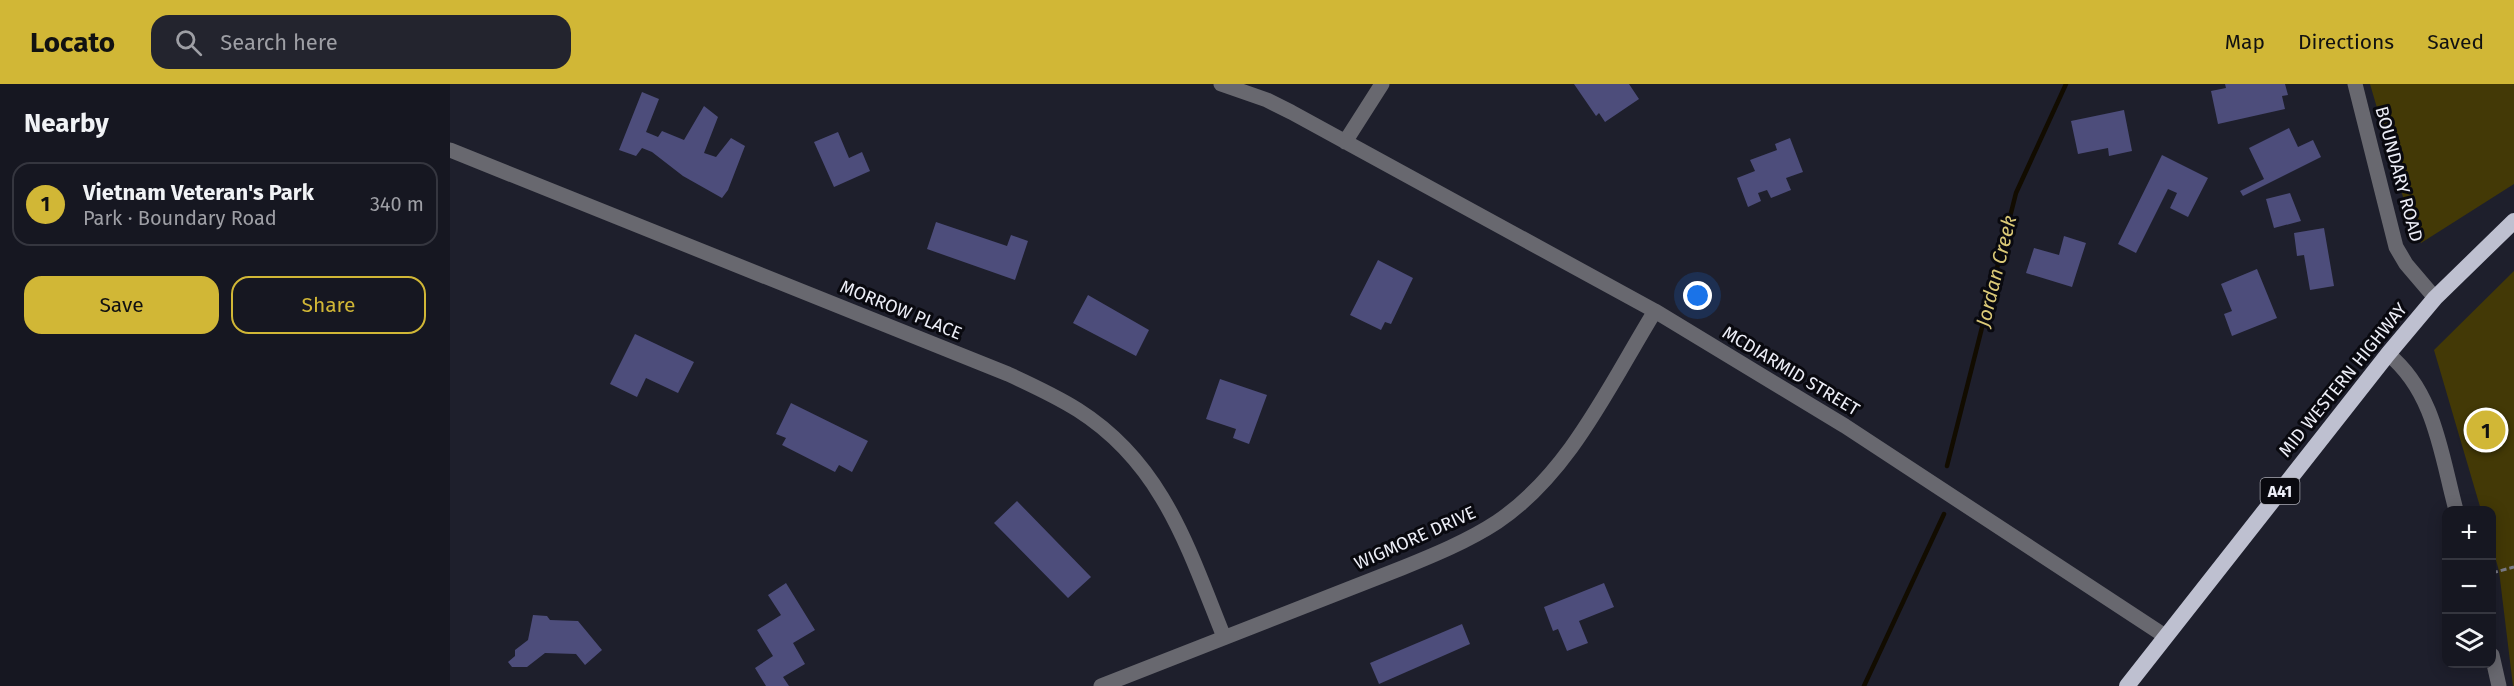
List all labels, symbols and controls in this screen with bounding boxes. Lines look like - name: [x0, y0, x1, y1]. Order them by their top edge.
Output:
- search box: [151, 15, 571, 69]
- text: Locato: [30, 26, 115, 59]
- icon: search: [172, 26, 205, 59]
- text: Search here: [220, 29, 338, 56]
- text: Map: [2225, 29, 2265, 55]
- text: Directions: [2298, 29, 2394, 55]
- text: Saved: [2427, 29, 2484, 55]
- street label: BOUNDARY ROAD: [2370, 104, 2428, 244]
- text: Nearby: [24, 108, 109, 139]
- text: Vietnam Veteran's Park: [83, 179, 314, 206]
- text: 1: [41, 192, 50, 216]
- text: 340 m: [370, 192, 424, 216]
- text: Park · Boundary Road: [83, 206, 277, 230]
- water label: Jordan Creek: [1970, 213, 2021, 330]
- button: Save: [24, 276, 219, 334]
- button: Share: [231, 276, 426, 334]
- street label: MORROW PLACE: [837, 276, 965, 344]
- your location: [1683, 281, 1712, 310]
- street label: MID WESTERN HIGHWAY: [2274, 299, 2412, 461]
- street label: MCDIARMID STREET: [1719, 321, 1864, 421]
- pin: 1: [2466, 408, 2506, 452]
- road number: A41: [2260, 478, 2300, 504]
- street label: WIGMORE DRIVE: [1351, 501, 1479, 575]
- map controls: [2442, 506, 2496, 668]
- button: +: [2442, 506, 2496, 560]
- button: −: [2442, 560, 2496, 614]
- button: layers: [2442, 614, 2496, 668]

